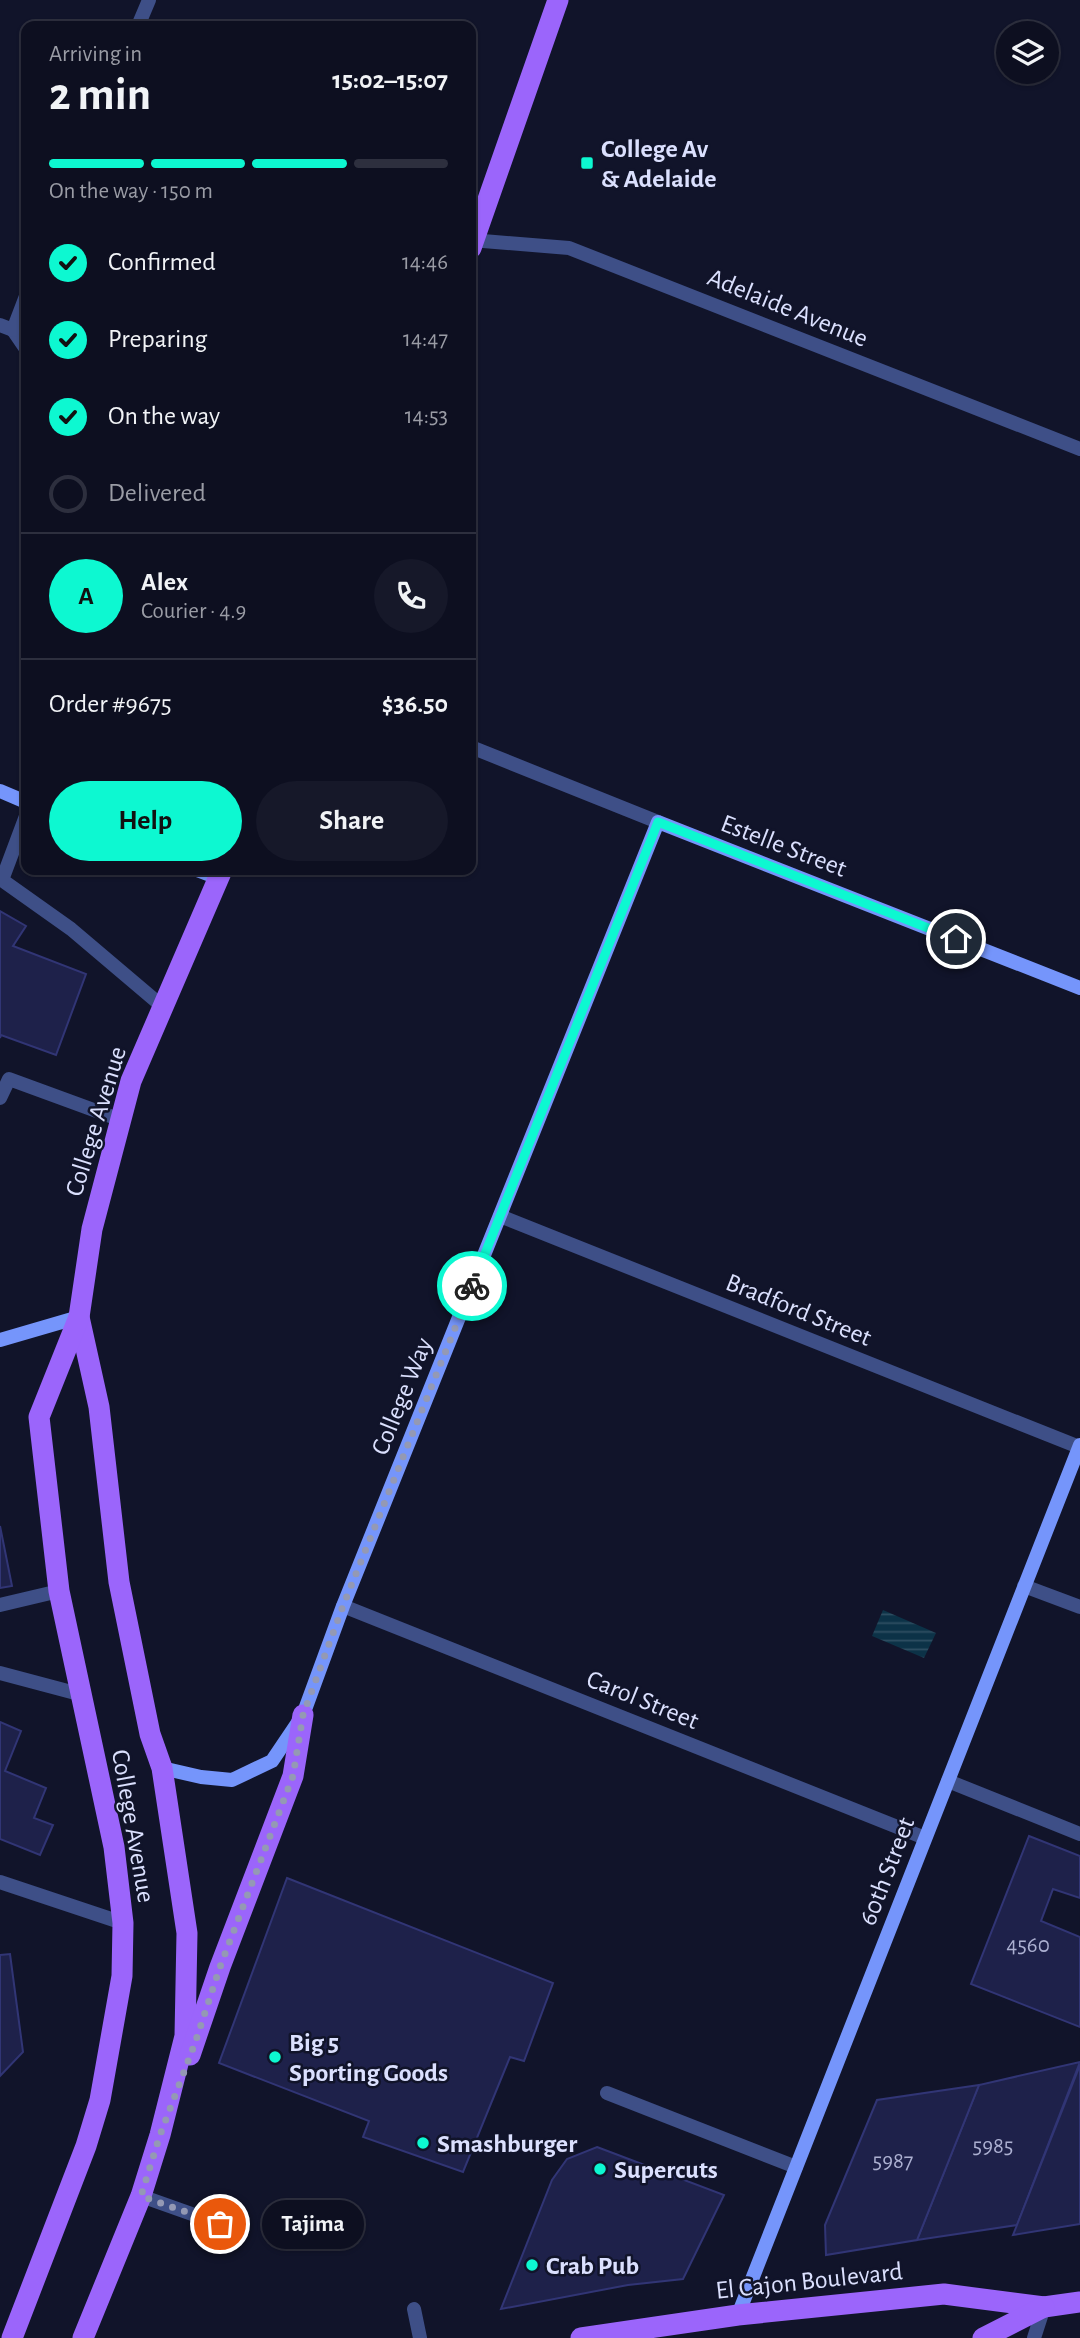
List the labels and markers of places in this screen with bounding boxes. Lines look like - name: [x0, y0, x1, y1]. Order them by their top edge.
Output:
- place label: College Av & Adelaide: [601, 136, 717, 192]
- marker: College Av & Adelaide: [579, 155, 595, 171]
- pin: [926, 909, 986, 969]
- place label: Big 5 Sporting Goods: [289, 2030, 448, 2086]
- marker: Big 5 Sporting Goods: [267, 2049, 283, 2065]
- place label: Smashburger: [437, 2131, 577, 2157]
- marker: Smashburger: [415, 2135, 431, 2151]
- place label: Supercuts: [614, 2157, 718, 2183]
- marker: Supercuts: [592, 2161, 608, 2177]
- pin: [190, 2194, 250, 2254]
- callout: Tajima: [262, 2200, 364, 2248]
- place label: Crab Pub: [546, 2253, 639, 2279]
- marker: Crab Pub: [524, 2257, 540, 2273]

